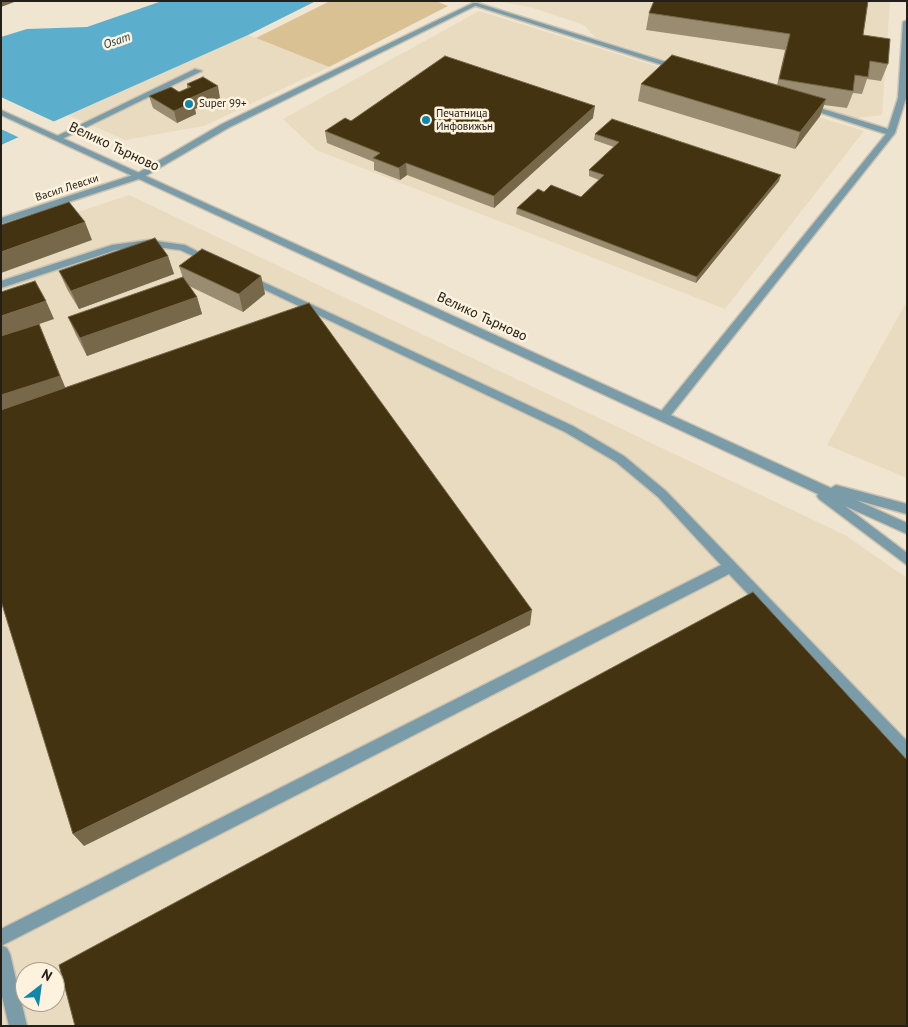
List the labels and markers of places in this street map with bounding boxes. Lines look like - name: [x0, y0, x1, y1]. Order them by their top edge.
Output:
- place label: Super 99+: [199, 97, 247, 111]
- marker: Super 99+: [183, 98, 195, 110]
- place label: Печатница Инфовижън: [436, 107, 493, 133]
- marker: Печатница Инфовижън: [420, 114, 432, 126]

